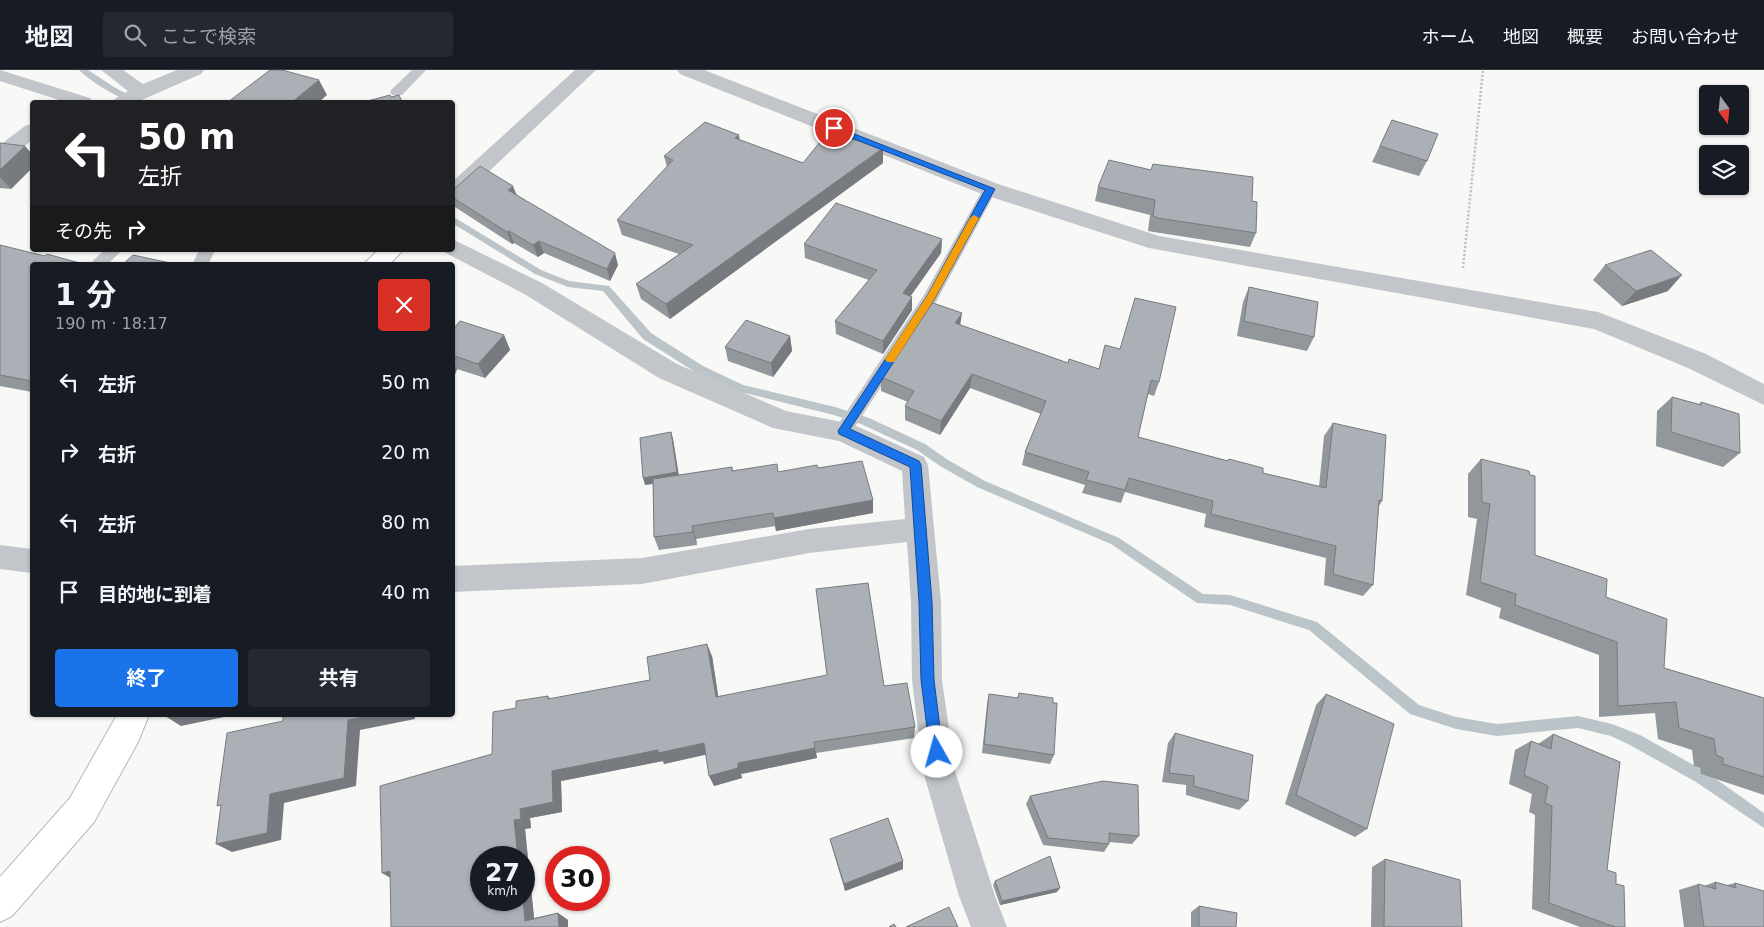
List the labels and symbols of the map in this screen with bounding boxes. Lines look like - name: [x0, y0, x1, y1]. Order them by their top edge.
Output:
- north arrow: [1699, 85, 1749, 135]
- pin: [813, 107, 855, 149]
- position arrow: [910, 725, 962, 777]
- speed limit sign: 30: [545, 846, 610, 911]

